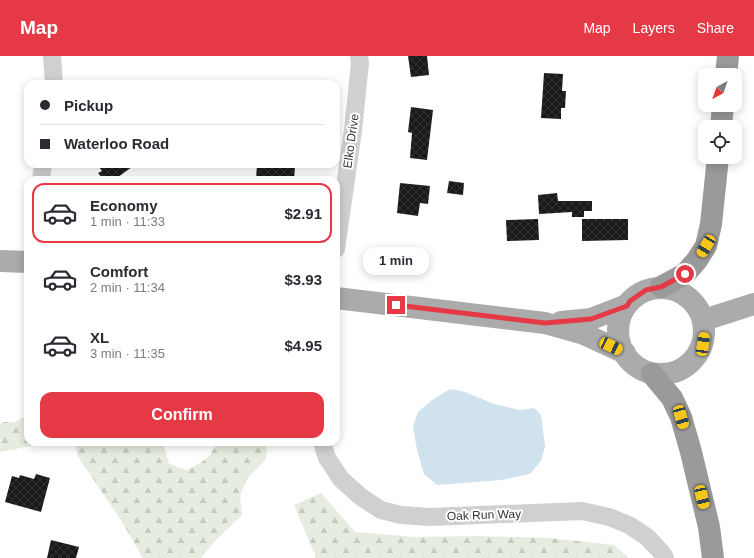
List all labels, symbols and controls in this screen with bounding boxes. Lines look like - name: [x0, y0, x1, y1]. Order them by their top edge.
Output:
- text: Map: [20, 17, 58, 38]
- text: Map: [583, 20, 611, 36]
- text: Layers: [633, 20, 675, 36]
- text: Share: [697, 20, 734, 36]
- north arrow: [698, 68, 742, 112]
- map controls: [698, 68, 742, 164]
- text: Pickup: [64, 97, 113, 114]
- street label: Elko Drive: [340, 113, 362, 169]
- button: locate: [698, 120, 742, 164]
- text: Waterloo Road: [64, 135, 169, 152]
- icon: car: [42, 195, 78, 231]
- text: Economy: [90, 197, 158, 214]
- text: $2.91: [284, 205, 322, 222]
- text: 1 min · 11:33: [90, 214, 165, 229]
- car: [695, 233, 717, 259]
- callout: 1 min: [363, 247, 429, 275]
- text: 1 min: [379, 253, 413, 268]
- icon: car: [42, 261, 78, 297]
- text: Comfort: [90, 263, 148, 280]
- route start: [676, 265, 694, 283]
- text: $3.93: [284, 271, 322, 288]
- text: 2 min · 11:34: [90, 280, 165, 295]
- route end: [387, 296, 405, 314]
- icon: car: [42, 327, 78, 363]
- text: XL: [90, 329, 109, 346]
- car: [695, 331, 711, 357]
- car: [598, 335, 624, 357]
- text: $4.95: [284, 337, 322, 354]
- text: 3 min · 11:35: [90, 346, 165, 361]
- button: Confirm: [40, 392, 324, 438]
- car: [672, 404, 690, 430]
- car: [693, 484, 711, 510]
- street label: Oak Run Way: [447, 507, 521, 523]

